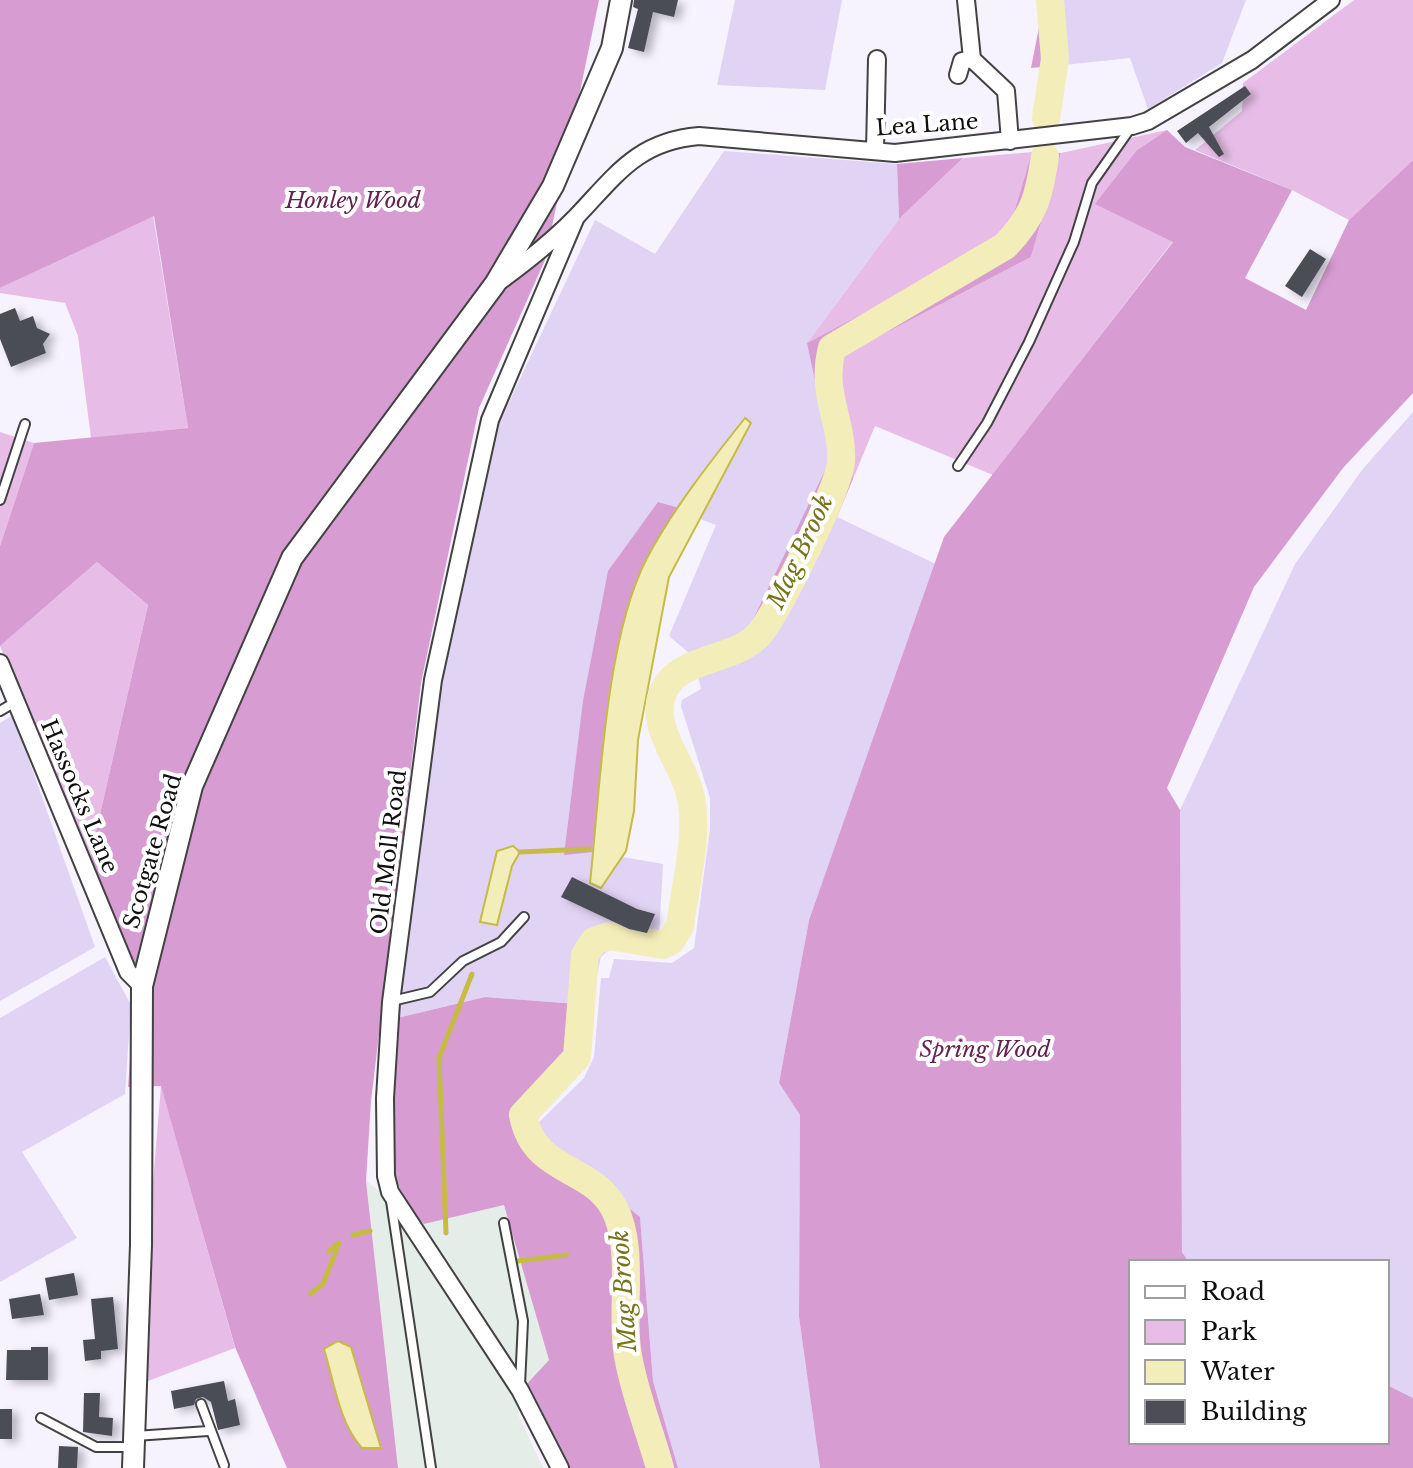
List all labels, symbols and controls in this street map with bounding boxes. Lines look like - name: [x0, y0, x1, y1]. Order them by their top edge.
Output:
- street label: Lea Lane: [875, 107, 979, 142]
- park label: Honley Wood: [284, 187, 422, 214]
- water label: Mag Brook: [760, 490, 839, 614]
- street label: Hassocks Lane: [35, 715, 124, 877]
- street label: Old Moll Road: [365, 768, 412, 936]
- street label: Scotgate Road: [117, 770, 188, 932]
- park label: Spring Wood: [919, 1036, 1052, 1063]
- water label: Mag Brook: [605, 1229, 642, 1354]
- legend: [1129, 1260, 1389, 1444]
- text: Road: [1201, 1277, 1265, 1306]
- text: Park: [1201, 1317, 1257, 1346]
- text: Water: [1200, 1357, 1275, 1386]
- text: Building: [1201, 1397, 1307, 1426]

